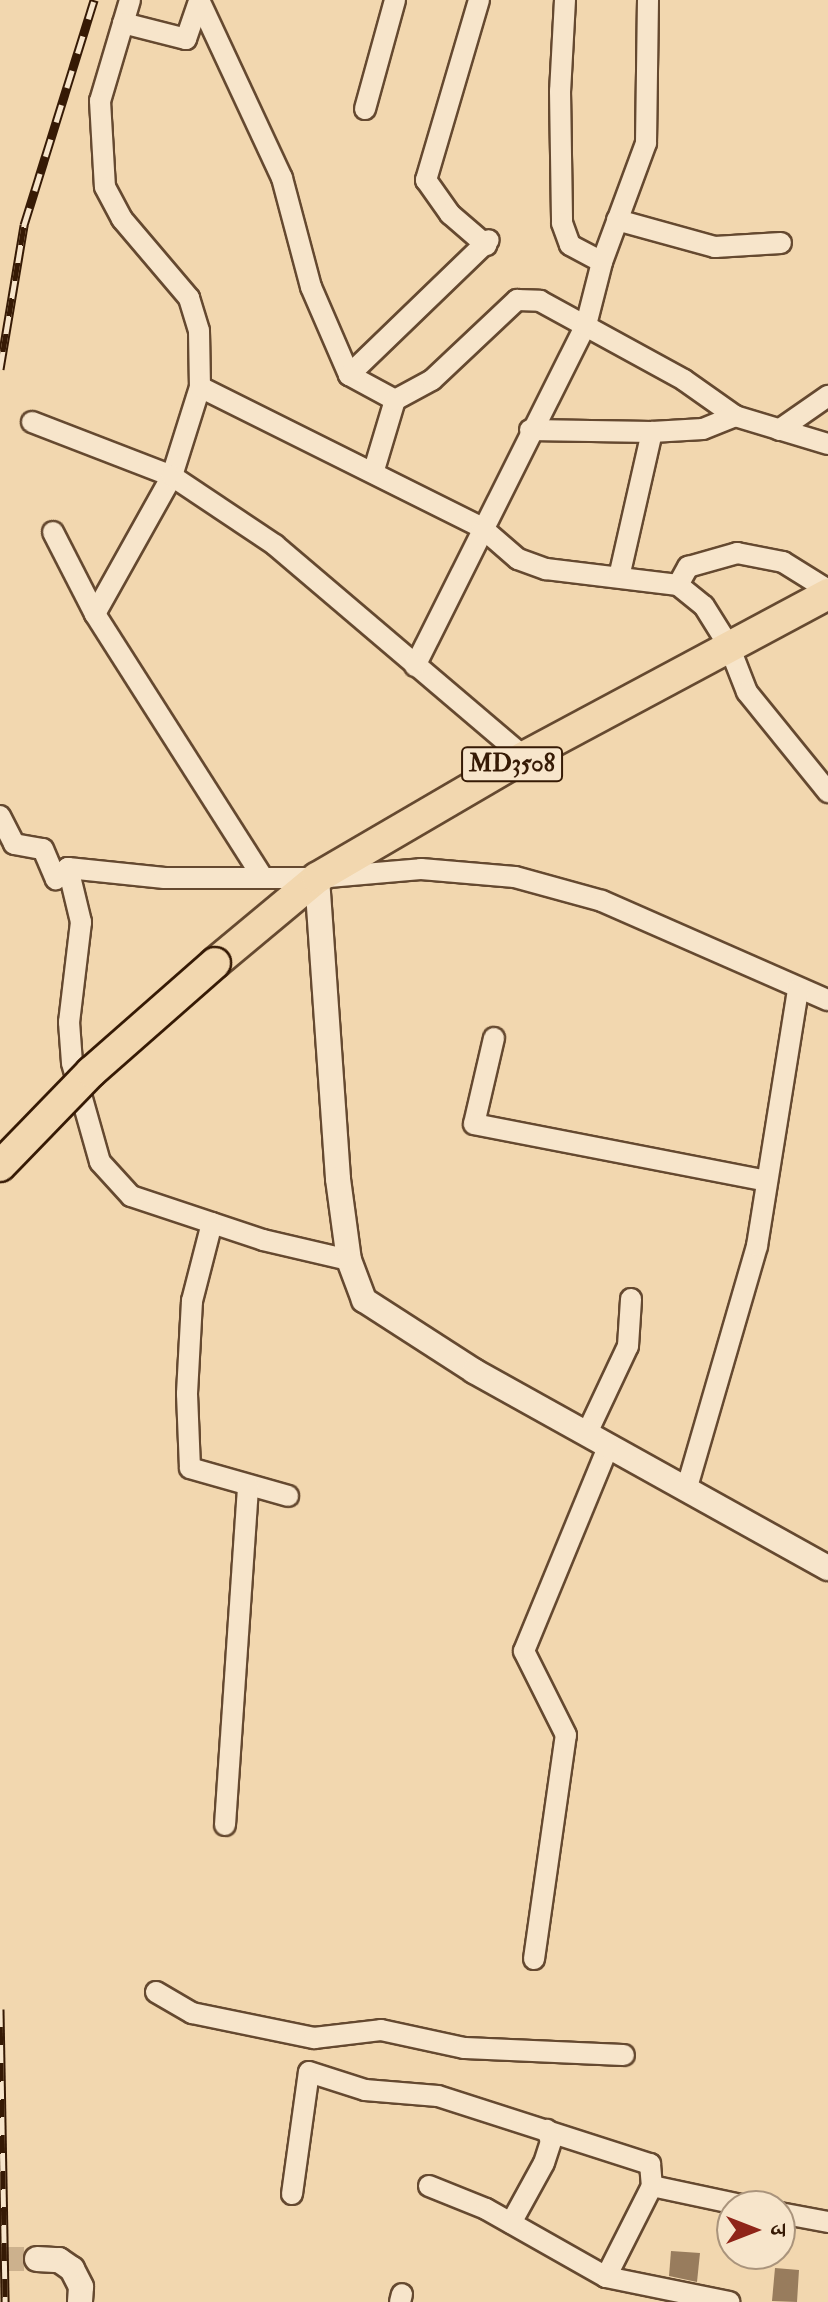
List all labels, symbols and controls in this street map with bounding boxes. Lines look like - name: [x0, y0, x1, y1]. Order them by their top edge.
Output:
- road number: MD3508: [460, 744, 564, 784]
- north arrow: [716, 2190, 796, 2270]
- text: उ: [764, 2224, 792, 2236]

